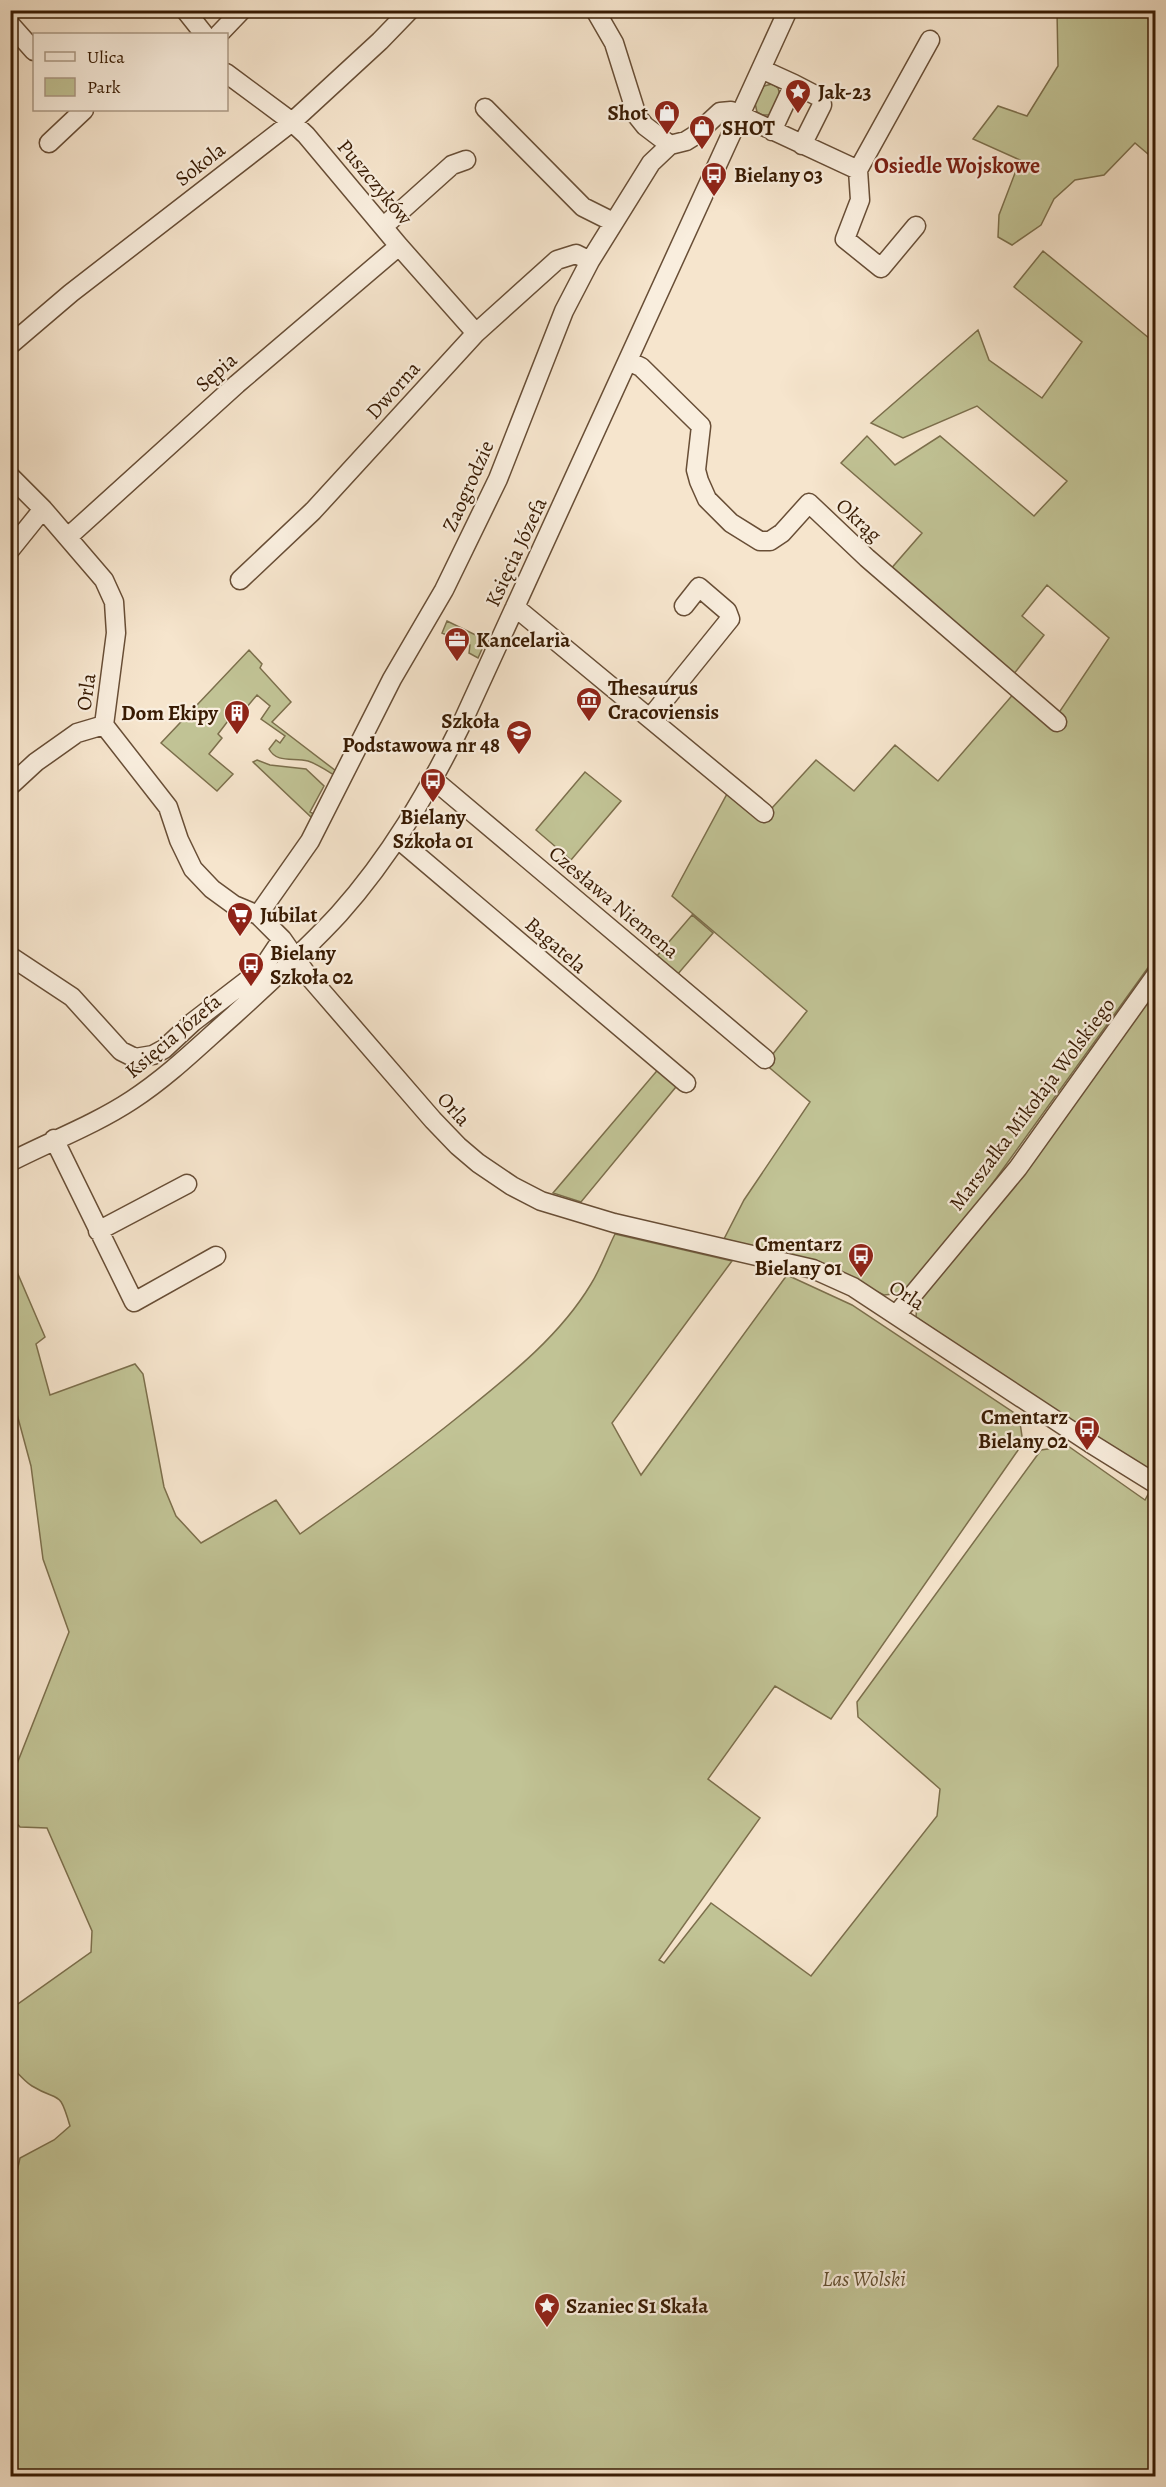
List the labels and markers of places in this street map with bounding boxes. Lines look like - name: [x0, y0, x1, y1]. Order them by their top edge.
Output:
- place icon: Jak-23: [783, 77, 813, 115]
- place label: Jak-23: [818, 78, 871, 106]
- shop icon: Shot: [652, 98, 682, 136]
- place label: Shot: [608, 99, 648, 127]
- shop icon: SHOT: [687, 113, 717, 151]
- place label: SHOT: [722, 114, 775, 142]
- bus stop icon: Bielany 03: [699, 160, 729, 198]
- place label: Bielany 03: [734, 161, 823, 189]
- office icon: Kancelaria: [442, 625, 472, 663]
- place label: Kancelaria: [476, 626, 571, 654]
- place label: Thesaurus Cracoviensis: [608, 674, 719, 726]
- museum icon: Thesaurus Cracoviensis: [574, 685, 604, 723]
- building icon: Dom Ekipy: [222, 698, 252, 736]
- place label: Dom Ekipy: [121, 699, 219, 727]
- place label: Szkoła Podstawowa nr 48: [342, 707, 501, 759]
- school or university icon: Szkoła Podstawowa nr 48: [504, 718, 534, 756]
- bus stop icon: Bielany Szkoła 01: [418, 766, 448, 804]
- place label: Bielany Szkoła 01: [393, 803, 474, 855]
- supermarket icon: Jubilat: [225, 900, 255, 938]
- place label: Jubilat: [260, 901, 318, 929]
- place label: Bielany Szkoła 02: [270, 939, 353, 991]
- bus stop icon: Bielany Szkoła 02: [236, 950, 266, 988]
- place label: Cmentarz Bielany 01: [755, 1230, 842, 1282]
- bus stop icon: Cmentarz Bielany 01: [846, 1241, 876, 1279]
- place label: Cmentarz Bielany 02: [978, 1403, 1068, 1455]
- bus stop icon: Cmentarz Bielany 02: [1072, 1414, 1102, 1452]
- place icon: Szaniec S1 Skała: [532, 2291, 562, 2329]
- place label: Szaniec S1 Skała: [566, 2292, 709, 2320]

